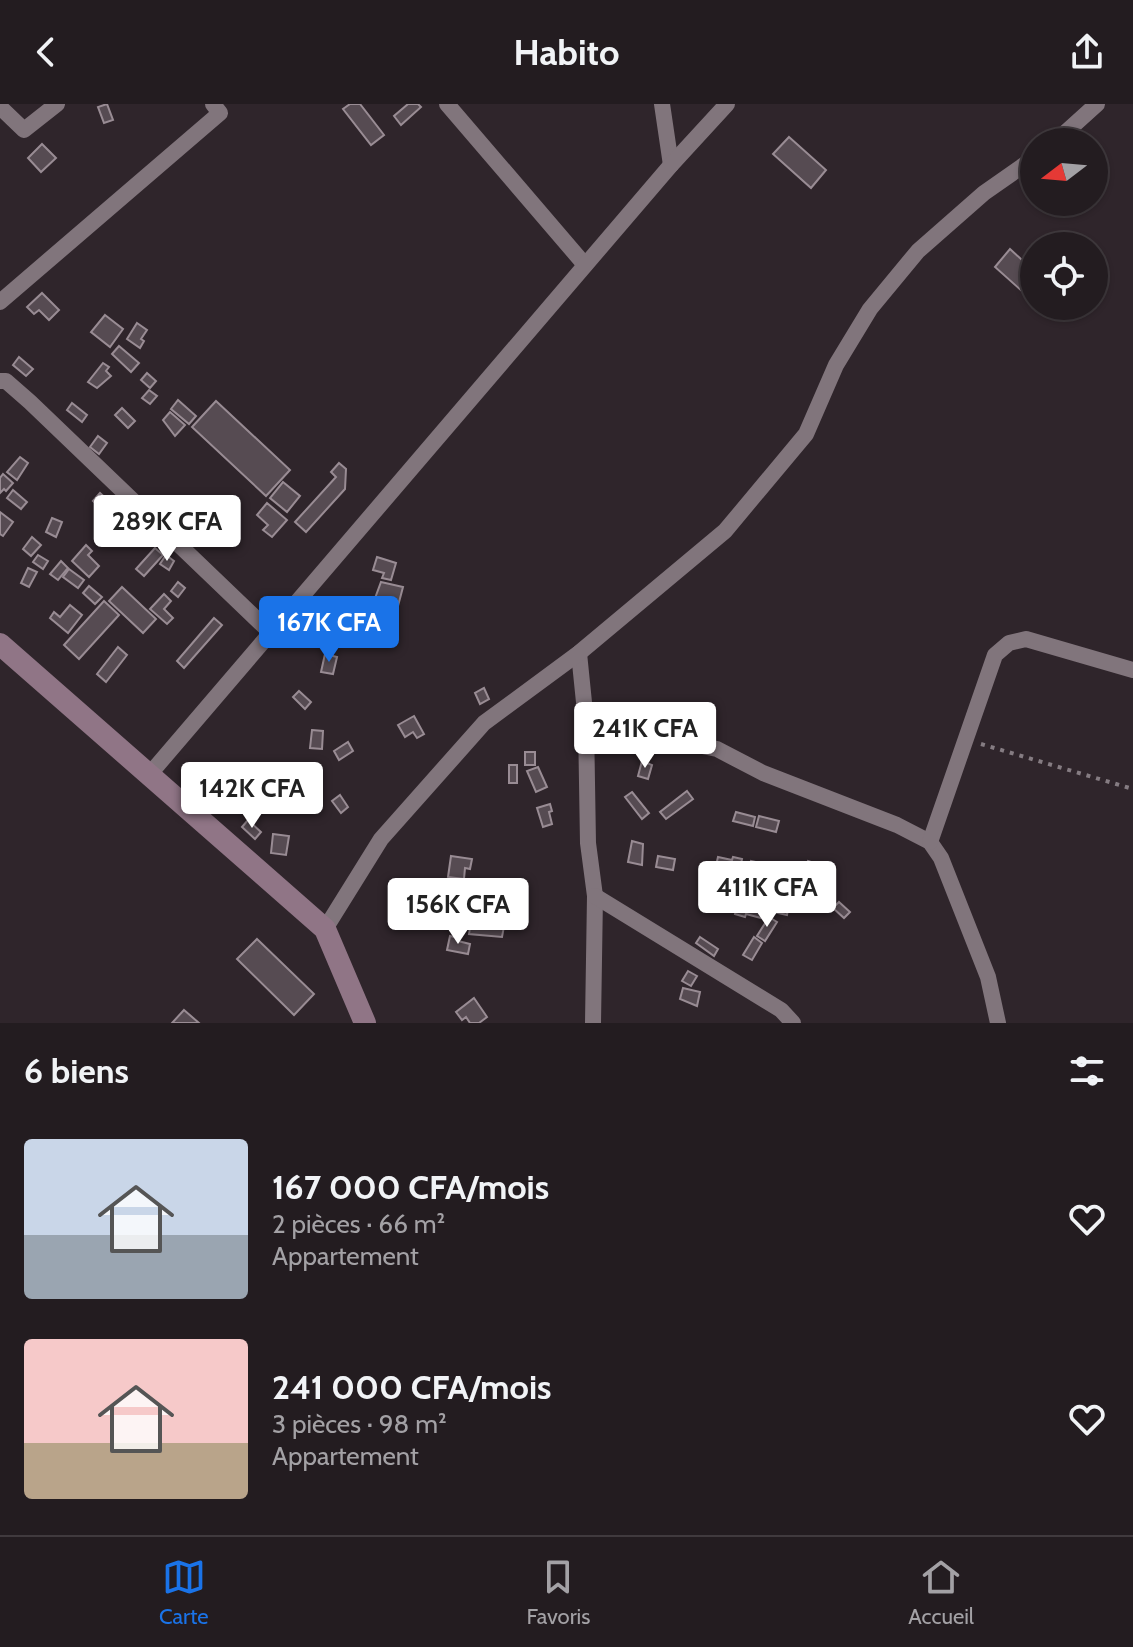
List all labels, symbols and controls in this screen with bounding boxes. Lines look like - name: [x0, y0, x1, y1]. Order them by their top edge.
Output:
- icon: back: [24, 30, 68, 74]
- text: Habito: [514, 30, 619, 74]
- icon: share: [1065, 30, 1109, 74]
- north arrow: [1020, 128, 1108, 216]
- map controls: [1020, 128, 1108, 320]
- button: locate: [1020, 232, 1108, 320]
- pin: 289K CFA: [84, 495, 250, 563]
- text: 289K CFA: [112, 505, 222, 537]
- pin: 167K CFA: [246, 596, 412, 664]
- text: 167K CFA: [277, 606, 381, 638]
- pin: 241K CFA: [562, 702, 728, 770]
- text: 241K CFA: [592, 712, 698, 744]
- pin: 142K CFA: [169, 762, 335, 830]
- text: 142K CFA: [199, 772, 305, 804]
- pin: 411K CFA: [684, 861, 850, 929]
- text: 411K CFA: [716, 871, 818, 903]
- pin: 156K CFA: [375, 878, 541, 946]
- text: 156K CFA: [406, 888, 510, 920]
- icon: filters: [1065, 1049, 1109, 1093]
- text: 6 biens: [24, 1050, 129, 1092]
- text: 167 000 CFA/mois: [272, 1166, 549, 1208]
- icon: home: [88, 1171, 184, 1267]
- icon: heart: [1065, 1197, 1109, 1241]
- text: 2 pièces · 66 m²: [272, 1208, 445, 1240]
- text: Appartement: [272, 1240, 419, 1272]
- text: 241 000 CFA/mois: [272, 1366, 551, 1408]
- icon: home: [88, 1371, 184, 1467]
- icon: heart: [1065, 1397, 1109, 1441]
- text: 3 pièces · 98 m²: [272, 1408, 447, 1440]
- text: Appartement: [272, 1440, 419, 1472]
- tab: Carte: [159, 1555, 209, 1630]
- tab: Favoris: [526, 1555, 590, 1630]
- tab: Accueil: [908, 1555, 974, 1630]

